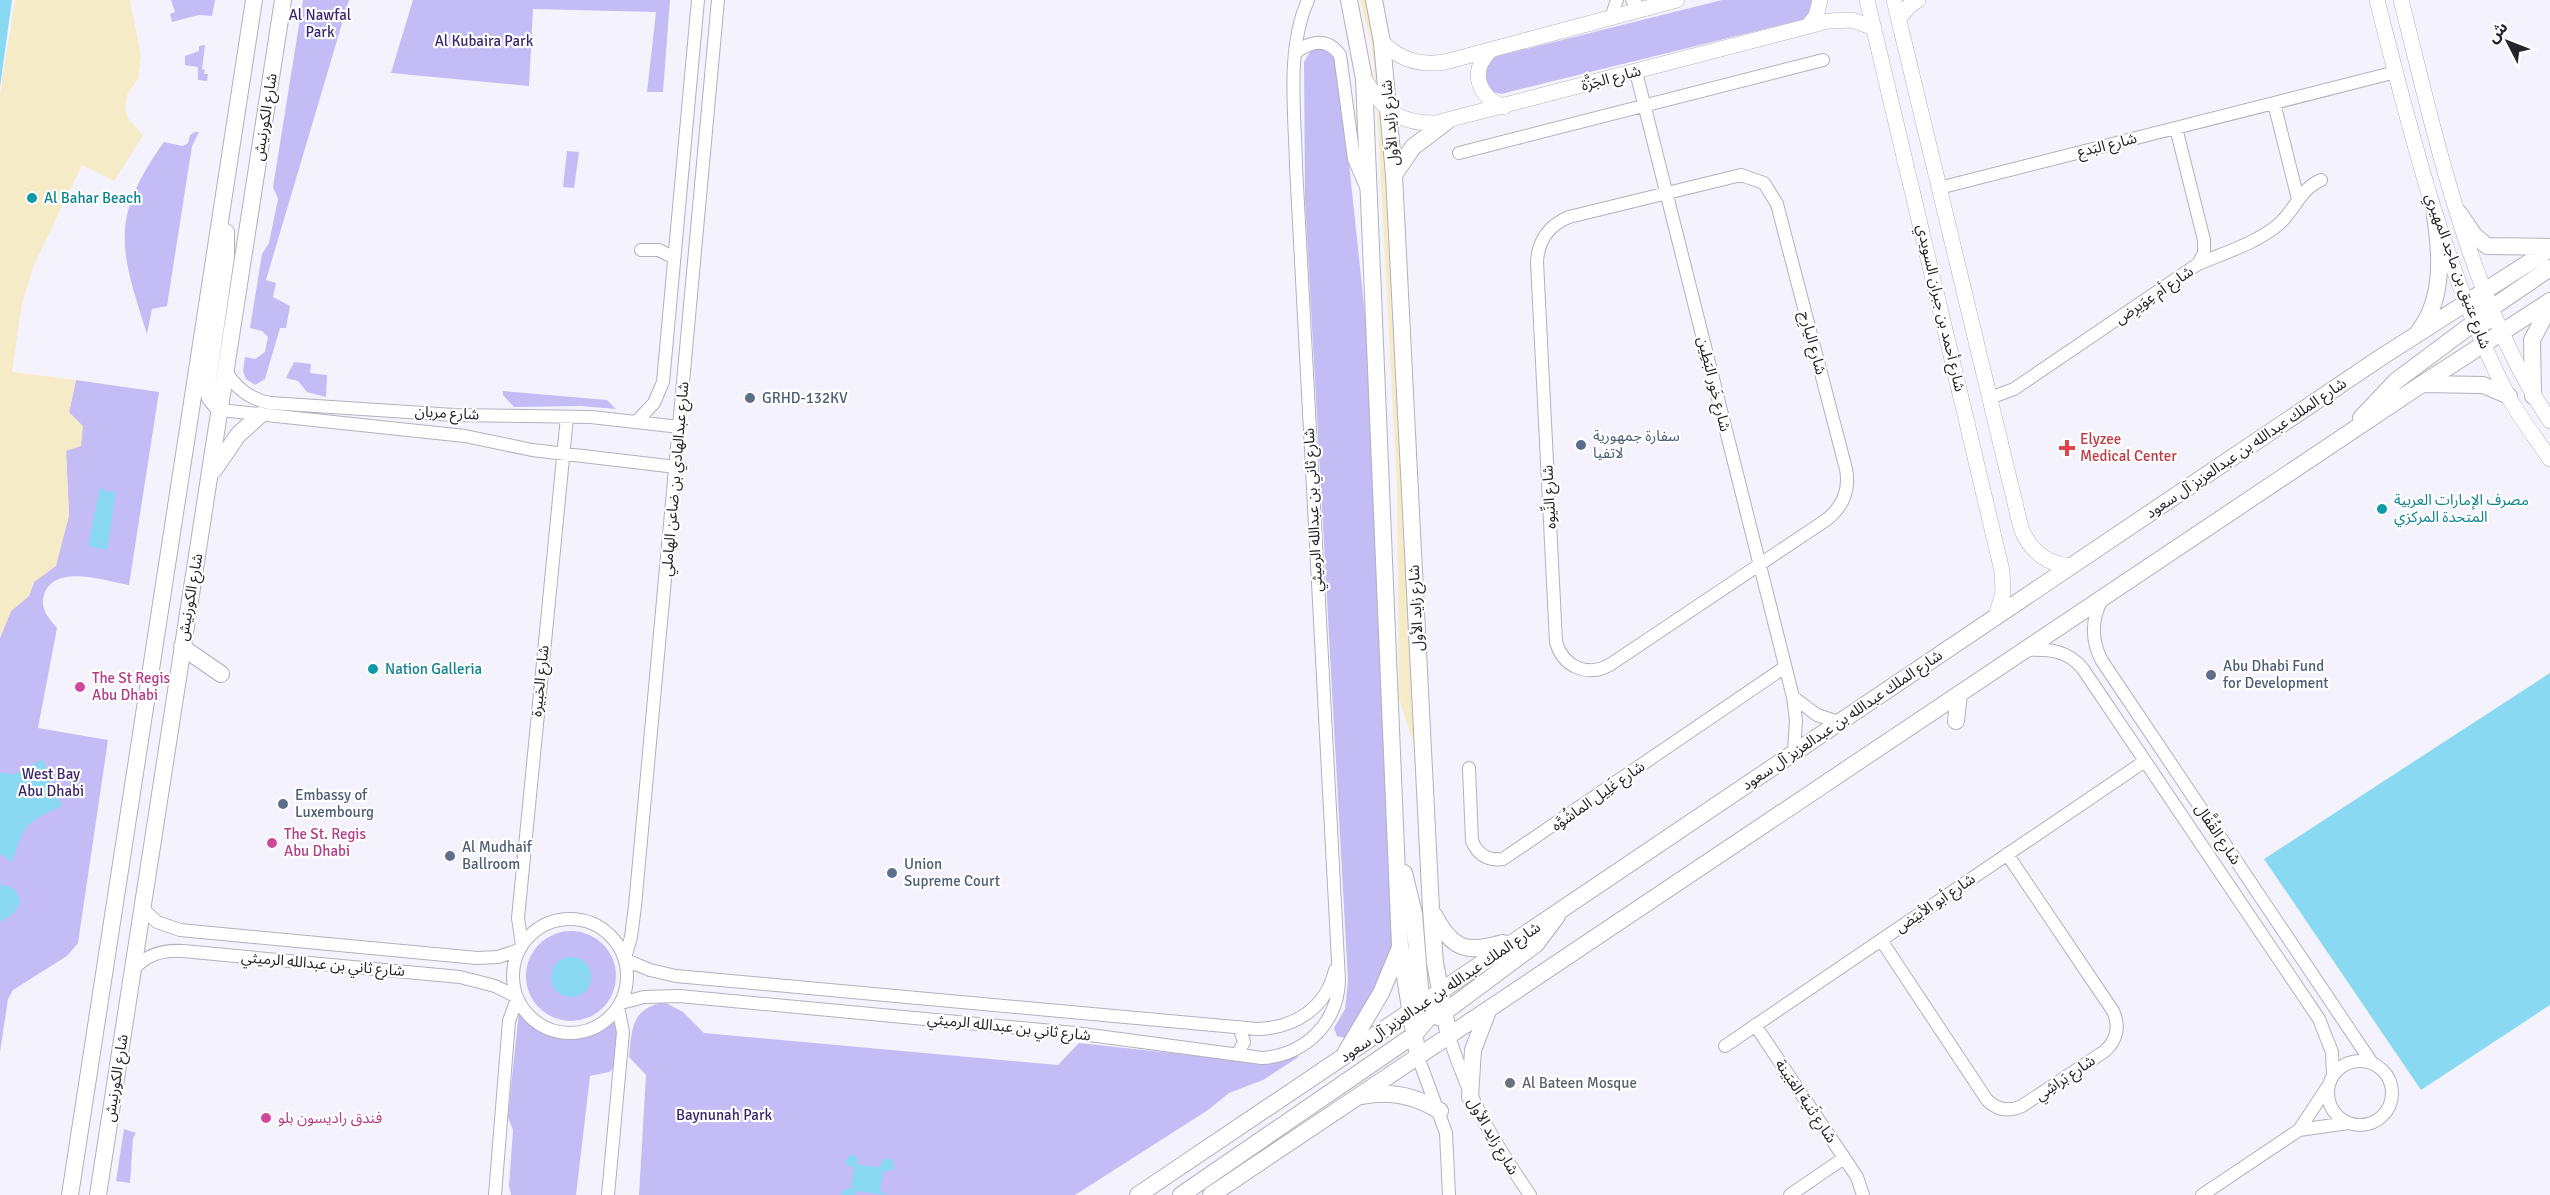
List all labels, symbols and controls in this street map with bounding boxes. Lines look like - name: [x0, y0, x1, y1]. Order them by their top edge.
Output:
- park label: Al Nawfal Park: [289, 6, 351, 41]
- north arrow: [2478, 12, 2538, 72]
- text: ش: [2483, 18, 2512, 47]
- park label: Al Kubaira Park: [435, 32, 534, 50]
- street label: شارع الجَزَّة: [1579, 60, 1644, 97]
- street label: شارع الكورنيش: [249, 72, 284, 163]
- street label: شارع زايد الأول: [1377, 79, 1406, 167]
- street label: شارع البَدع: [2075, 129, 2140, 164]
- place label: Al Bahar Beach: [44, 189, 141, 207]
- marker: Al Bahar Beach: [25, 191, 39, 205]
- street label: شارع عتيق بن ماجد المهيري: [2419, 191, 2495, 352]
- street label: شارع أحمد بن جبران السويدي: [1910, 223, 1969, 394]
- street label: شارع أم عِوَيرِض: [2111, 262, 2199, 330]
- street label: شارع اليارِح: [1793, 309, 1830, 378]
- street label: شارع خَور البَطِين: [1691, 335, 1735, 434]
- street label: شارع الملك عبدالله بن عبدالعزيز آل سعود: [2142, 374, 2352, 525]
- street label: شارع عبدالهادي بن ضاعن الهاملي: [658, 381, 695, 577]
- place label: GRHD-132KV: [762, 389, 848, 407]
- marker: GRHD-132KV: [743, 391, 757, 405]
- street label: شارع مربان: [414, 402, 480, 427]
- street label: شارع ثاني بن عبدالله الرميثي: [1300, 427, 1329, 592]
- place label: سفارة جمهورية لاتفيا: [1593, 427, 1680, 462]
- place label: Elyzee Medical Center: [2080, 430, 2177, 465]
- marker: سفارة جمهورية لاتفيا: [1574, 438, 1588, 452]
- marker: Elyzee Medical Center: [2058, 439, 2076, 457]
- street label: شارع النِّيوه: [1538, 464, 1563, 529]
- place label: مصرف الإمارات العربية المتحدة المركزي: [2394, 491, 2529, 528]
- marker: مصرف الإمارات العربية المتحدة المركزي: [2375, 502, 2389, 516]
- street label: شارع الكورنيش: [173, 552, 210, 643]
- street label: شارع زايد الأول: [1405, 564, 1430, 652]
- street label: شارع الخبيرة: [527, 644, 556, 718]
- street label: شارع الملك عبدالله بن عبدالعزيز آل سعود: [1738, 646, 1948, 797]
- place label: Abu Dhabi Fund for Development: [2223, 657, 2329, 692]
- place label: Nation Galleria: [385, 660, 482, 678]
- marker: Nation Galleria: [366, 662, 380, 676]
- marker: Abu Dhabi Fund for Development: [2204, 668, 2218, 682]
- place label: The St Regis Abu Dhabi: [92, 669, 170, 704]
- marker: The St Regis Abu Dhabi: [73, 680, 87, 694]
- street label: شارع غَلِيل الماشُوَّه: [1547, 756, 1650, 837]
- park label: West Bay Abu Dhabi: [18, 765, 84, 800]
- place label: Embassy of Luxembourg: [295, 786, 374, 821]
- marker: Embassy of Luxembourg: [276, 797, 290, 811]
- street label: شارع القُفَّال: [2189, 799, 2247, 870]
- place label: The St. Regis Abu Dhabi: [284, 825, 366, 860]
- marker: The St. Regis Abu Dhabi: [265, 836, 279, 850]
- place label: Al Mudhaif Ballroom: [462, 838, 533, 873]
- marker: Al Mudhaif Ballroom: [443, 849, 457, 863]
- place label: Union Supreme Court: [904, 855, 1000, 890]
- marker: Union Supreme Court: [885, 866, 899, 880]
- street label: شارع أبو الأبيَض: [1892, 869, 1980, 939]
- street label: شارع الملك عبدالله بن عبدالعزيز آل سعود: [1336, 918, 1546, 1069]
- street label: شارع ثاني بن عبدالله الرميثي: [240, 948, 406, 983]
- street label: شارع ثاني بن عبدالله الرميثي: [926, 1009, 1092, 1048]
- street label: شارع الكورنيش: [100, 1033, 135, 1124]
- street label: شارع بَراشِي: [2032, 1051, 2100, 1107]
- street label: شارع ثَنية الغبَينة: [1769, 1055, 1841, 1148]
- place label: Al Bateen Mosque: [1522, 1074, 1637, 1092]
- marker: Al Bateen Mosque: [1503, 1076, 1517, 1090]
- street label: شارع زايد الأول: [1461, 1094, 1523, 1180]
- park label: Baynunah Park: [676, 1106, 772, 1124]
- place label: فندق راديسون بلو: [278, 1109, 382, 1127]
- marker: فندق راديسون بلو: [259, 1111, 273, 1125]

